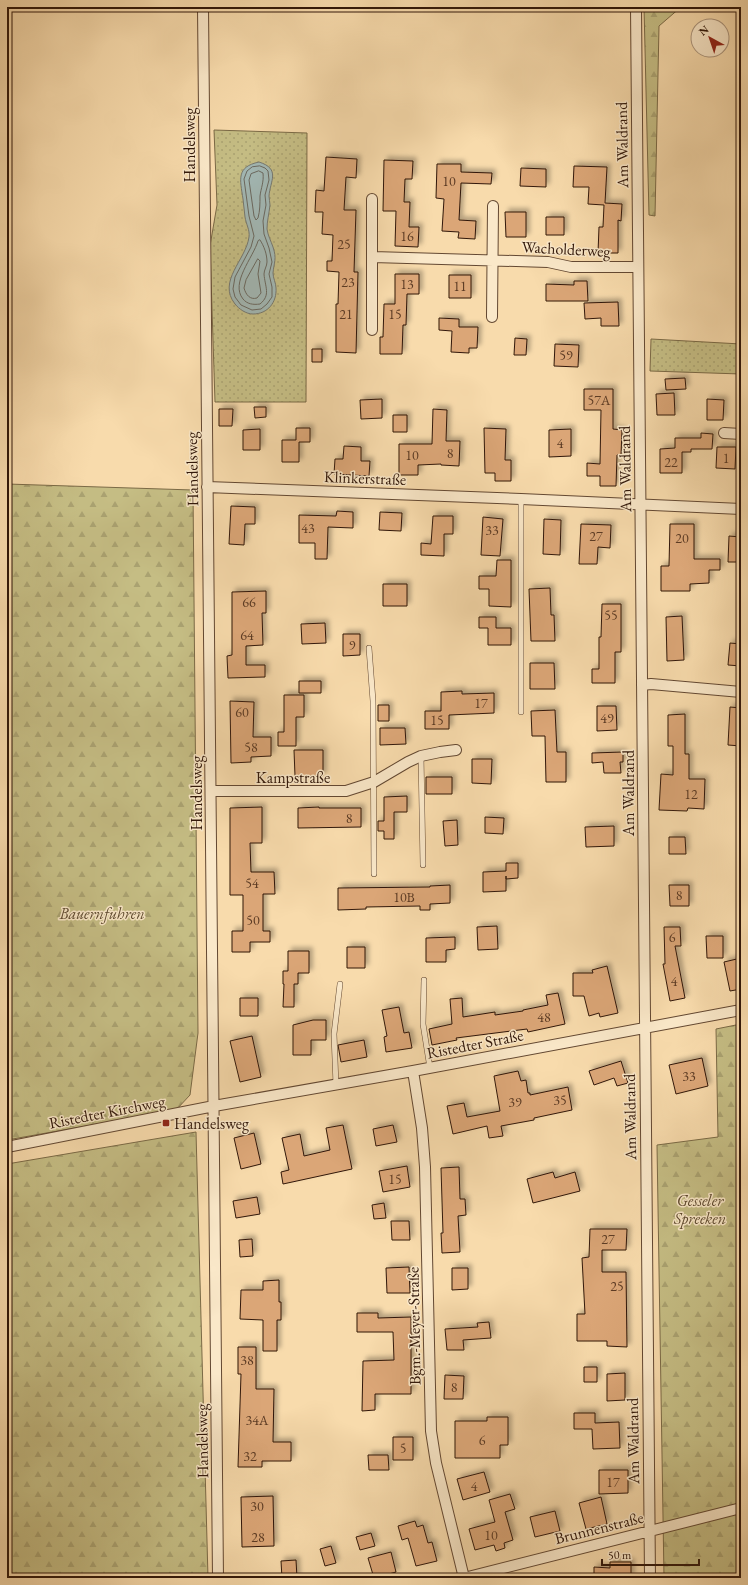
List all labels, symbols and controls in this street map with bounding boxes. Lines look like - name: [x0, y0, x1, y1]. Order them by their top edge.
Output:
- north arrow: [690, 18, 730, 58]
- text: N: [696, 22, 712, 39]
- street label: Am Waldrand: [611, 101, 633, 189]
- street label: Handelsweg: [179, 107, 200, 182]
- house number: 10: [442, 172, 456, 190]
- house number: 16: [400, 227, 414, 245]
- house number: 25: [337, 235, 351, 253]
- street label: Wacholderweg: [521, 236, 612, 262]
- house number: 23: [341, 273, 355, 291]
- house number: 13: [400, 275, 414, 293]
- house number: 11: [453, 277, 467, 295]
- house number: 21: [339, 305, 353, 323]
- house number: 15: [388, 305, 402, 323]
- house number: 59: [559, 346, 573, 364]
- house number: 57A: [587, 391, 611, 409]
- street label: Am Waldrand: [614, 425, 636, 513]
- street label: Handelsweg: [181, 430, 203, 507]
- house number: 4: [557, 434, 564, 452]
- house number: 8: [447, 444, 454, 462]
- house number: 10: [405, 446, 419, 464]
- house number: 1: [723, 449, 729, 467]
- house number: 22: [664, 453, 678, 471]
- street label: Klinkerstraße: [323, 466, 407, 490]
- house number: 43: [301, 519, 315, 537]
- house number: 33: [485, 521, 499, 539]
- house number: 27: [589, 527, 603, 545]
- house number: 20: [675, 529, 689, 547]
- house number: 66: [242, 593, 256, 611]
- house number: 55: [604, 606, 618, 624]
- house number: 64: [240, 626, 254, 644]
- house number: 9: [349, 636, 356, 654]
- house number: 17: [474, 694, 488, 712]
- house number: 60: [235, 703, 249, 721]
- house number: 49: [600, 709, 614, 727]
- house number: 15: [430, 711, 444, 729]
- house number: 58: [244, 738, 258, 756]
- street label: Am Waldrand: [618, 749, 639, 837]
- street label: Handelsweg: [186, 755, 207, 830]
- street label: Kampstraße: [256, 767, 330, 788]
- house number: 12: [684, 785, 698, 803]
- house number: 8: [346, 809, 353, 827]
- house number: 54: [245, 874, 259, 892]
- house number: 8: [676, 886, 683, 904]
- house number: 10B: [393, 888, 415, 906]
- park label: Bauernfuhren: [58, 903, 145, 924]
- house number: 50: [246, 911, 260, 929]
- house number: 6: [669, 928, 676, 946]
- house number: 4: [671, 972, 678, 990]
- house number: 48: [537, 1008, 551, 1026]
- street label: Ristedter Straße: [425, 1024, 525, 1064]
- house number: 33: [682, 1067, 696, 1085]
- street label: Am Waldrand: [619, 1073, 641, 1161]
- street label: Ristedter Kirchweg: [47, 1090, 168, 1134]
- house number: 35: [553, 1091, 567, 1109]
- house number: 39: [508, 1093, 522, 1111]
- place label: Handelsweg: [174, 1113, 250, 1134]
- marker: Handelsweg: [161, 1118, 171, 1128]
- house number: 15: [388, 1170, 402, 1188]
- park label: Gesseler Spreeken: [673, 1190, 726, 1229]
- house number: 27: [601, 1230, 615, 1248]
- street label: Bgm.-Meyer-Straße: [402, 1267, 426, 1385]
- house number: 25: [610, 1277, 624, 1295]
- house number: 38: [240, 1351, 254, 1369]
- house number: 8: [451, 1378, 458, 1396]
- street label: Am Waldrand: [622, 1397, 644, 1485]
- street label: Handelsweg: [191, 1402, 213, 1479]
- house number: 34A: [245, 1411, 269, 1429]
- house number: 6: [479, 1431, 486, 1449]
- house number: 5: [400, 1439, 406, 1457]
- house number: 32: [243, 1447, 257, 1465]
- house number: 17: [606, 1473, 620, 1491]
- house number: 4: [471, 1477, 478, 1495]
- house number: 30: [250, 1497, 264, 1515]
- street label: Brunnenstraße: [552, 1507, 646, 1549]
- house number: 10: [484, 1526, 498, 1544]
- house number: 28: [251, 1528, 265, 1546]
- scale bar: [602, 1541, 699, 1567]
- text: 50 m: [608, 1547, 632, 1563]

